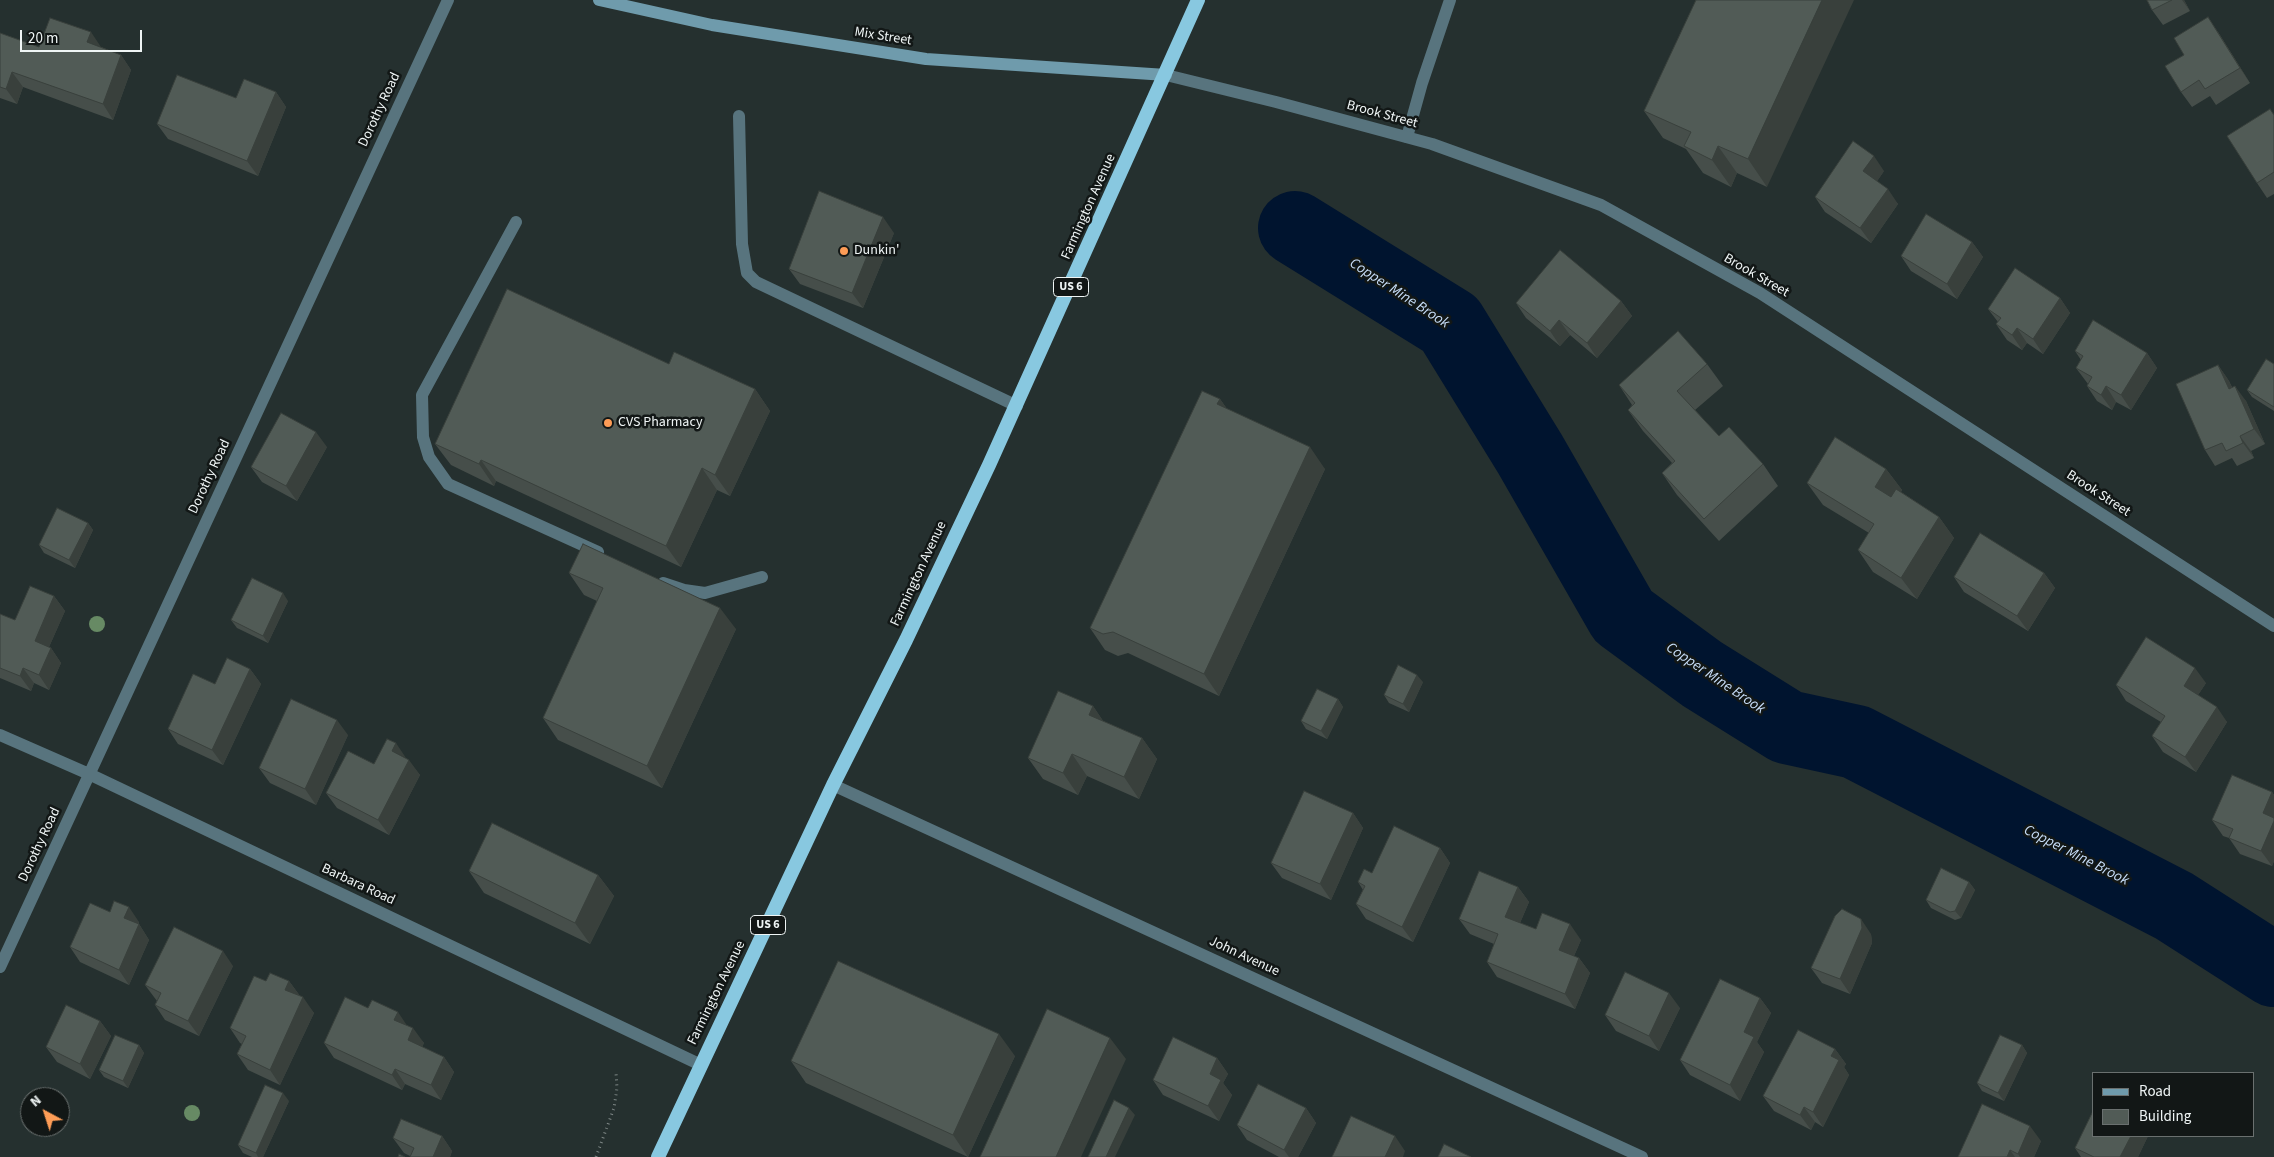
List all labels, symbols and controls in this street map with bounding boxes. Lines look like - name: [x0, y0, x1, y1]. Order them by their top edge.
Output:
- scale bar: [22, 20, 145, 52]
- street label: Mix Street: [853, 24, 913, 50]
- text: 20 m: [28, 28, 58, 49]
- street label: Dorothy Road: [355, 70, 405, 150]
- street label: Brook Street: [1345, 97, 1419, 133]
- street label: Farmington Avenue: [1058, 152, 1120, 262]
- place label: Dunkin': [854, 243, 899, 259]
- marker: Dunkin': [838, 245, 850, 257]
- street label: Brook Street: [1720, 250, 1792, 302]
- water label: Copper Mine Brook: [1346, 255, 1452, 333]
- road number: US 6: [1054, 278, 1088, 296]
- place label: CVS Pharmacy: [618, 415, 702, 431]
- marker: CVS Pharmacy: [602, 417, 614, 429]
- street label: Dorothy Road: [185, 437, 235, 517]
- street label: Brook Street: [2063, 467, 2133, 521]
- street label: Farmington Avenue: [887, 519, 951, 629]
- water label: Copper Mine Brook: [1662, 639, 1768, 719]
- street label: Dorothy Road: [15, 805, 65, 885]
- water label: Copper Mine Brook: [2020, 822, 2132, 890]
- street label: Barbara Road: [319, 861, 397, 909]
- road number: US 6: [750, 916, 786, 934]
- street label: John Avenue: [1206, 933, 1282, 981]
- street label: Farmington Avenue: [684, 938, 750, 1048]
- legend: [2092, 1072, 2254, 1137]
- text: Road: [2139, 1081, 2171, 1102]
- north arrow: [20, 1087, 70, 1137]
- text: N: [26, 1091, 46, 1112]
- text: Building: [2139, 1106, 2191, 1127]

